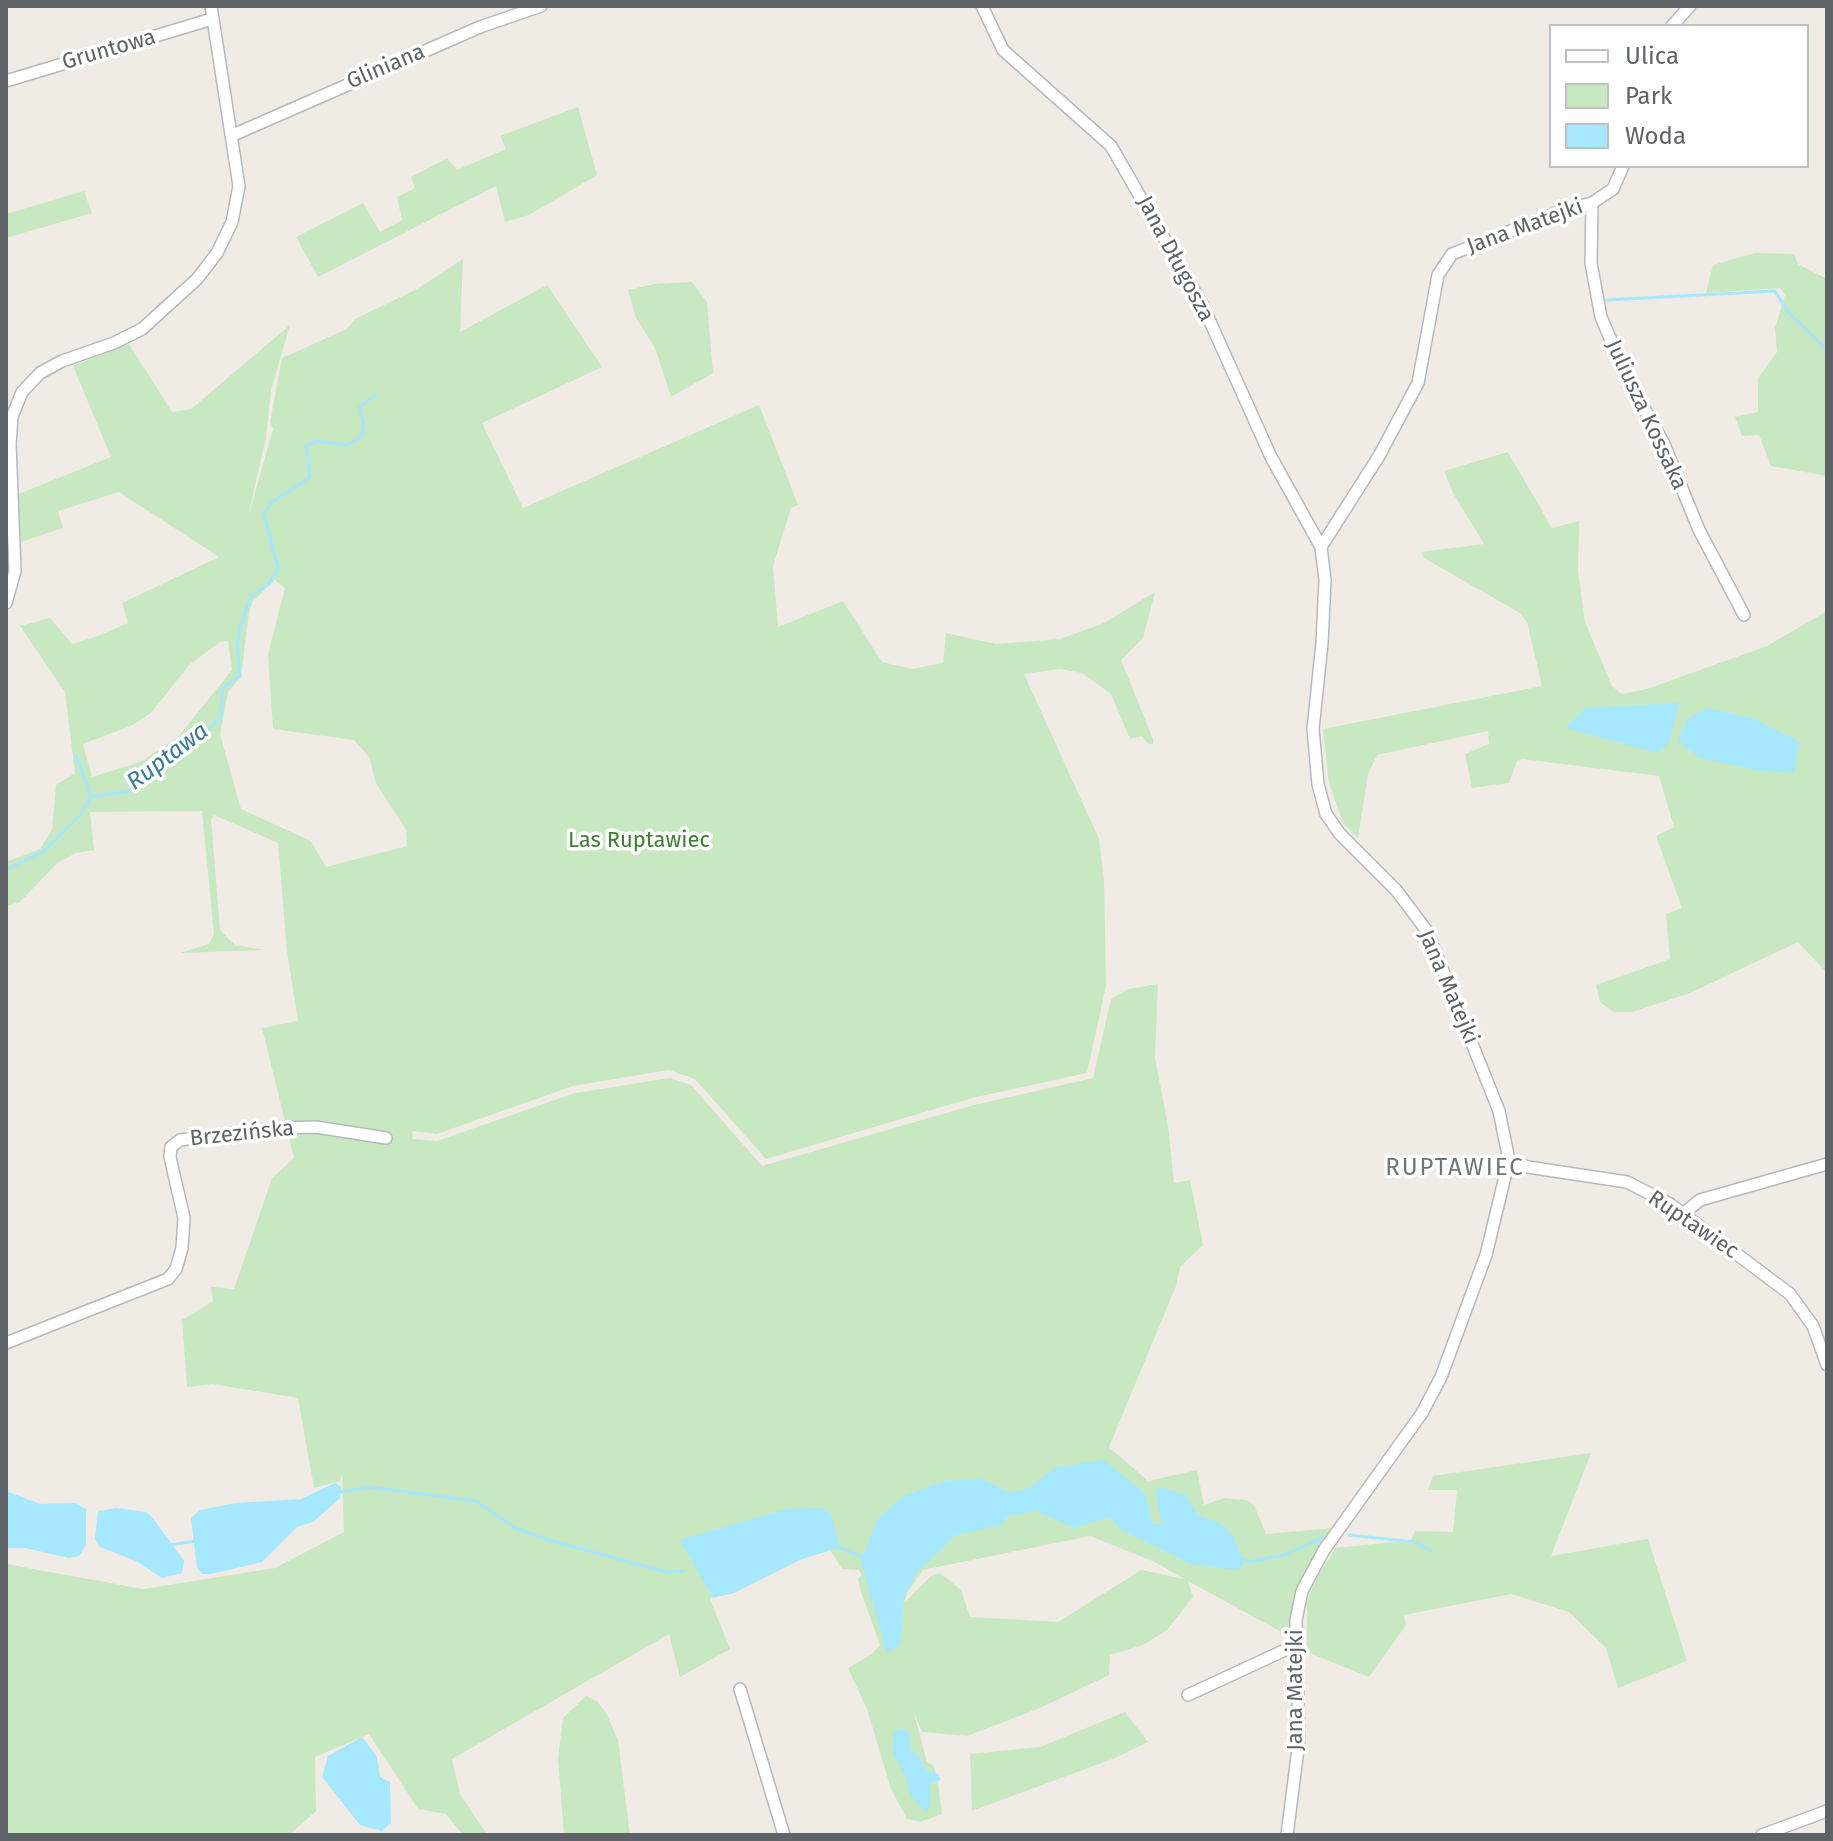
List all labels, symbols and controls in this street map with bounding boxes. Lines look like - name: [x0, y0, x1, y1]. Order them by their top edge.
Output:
- street label: Gruntowa: [59, 24, 159, 76]
- legend: [1549, 24, 1809, 168]
- street label: Gliniana: [343, 39, 429, 95]
- text: Ulica: [1625, 42, 1679, 70]
- text: Park: [1625, 82, 1672, 110]
- text: Woda: [1625, 122, 1686, 150]
- street label: Jana Długosza: [1131, 192, 1219, 326]
- street label: Jana Matejki: [1463, 194, 1587, 260]
- street label: Juliusza Kossaka: [1600, 336, 1692, 494]
- water label: Ruptawa: [122, 717, 214, 797]
- park label: Las Ruptawiec: [568, 828, 710, 854]
- street label: Jana Matejki: [1412, 926, 1484, 1048]
- street label: Brzezińska: [188, 1115, 296, 1153]
- district label: RUPTAWIEC: [1385, 1154, 1525, 1182]
- street label: Ruptawiec: [1643, 1185, 1743, 1265]
- street label: Jana Matejki: [1283, 1629, 1309, 1751]

